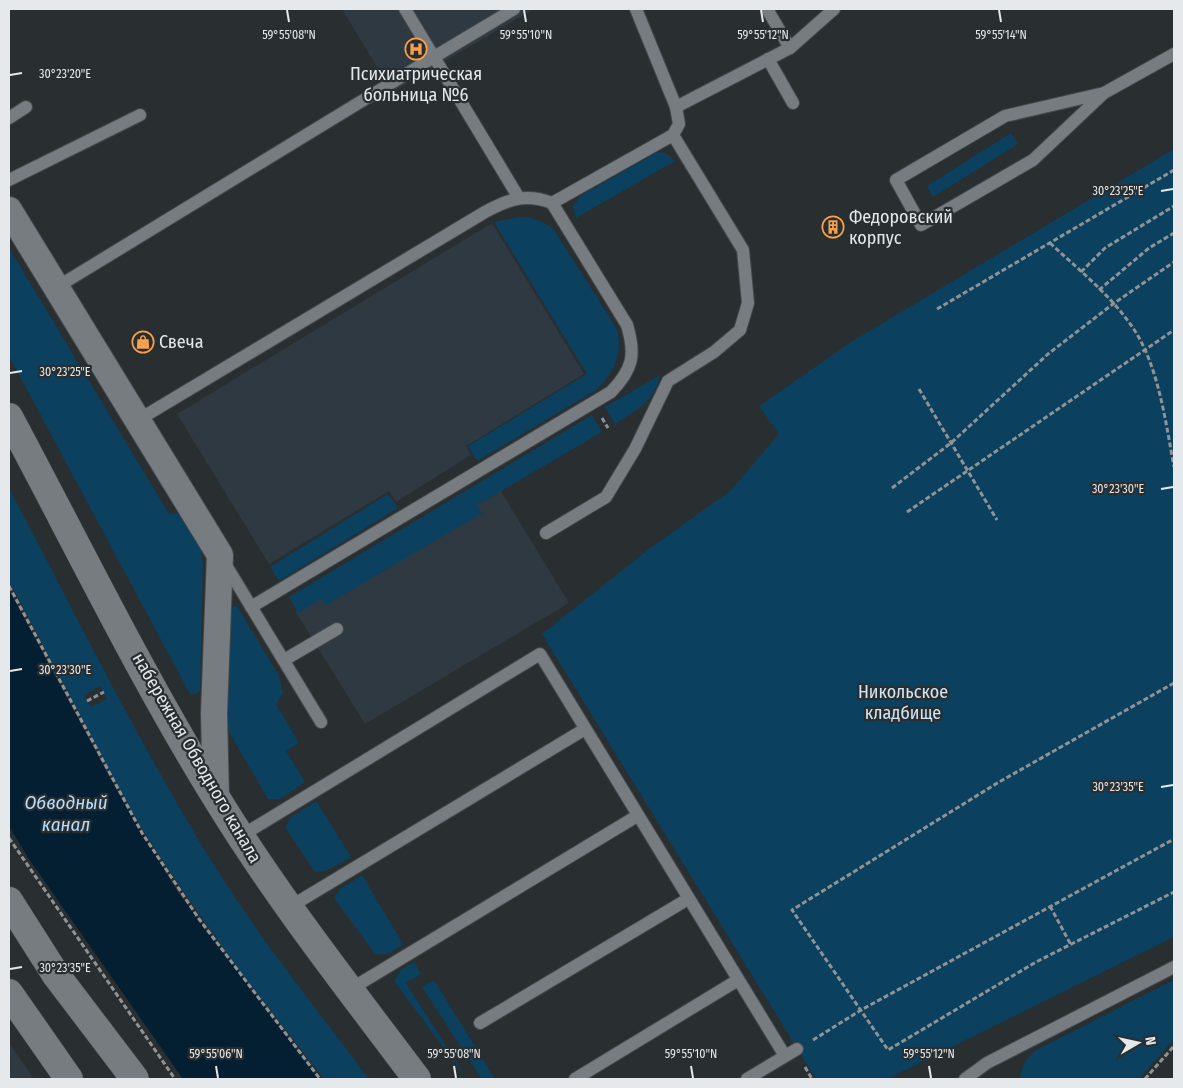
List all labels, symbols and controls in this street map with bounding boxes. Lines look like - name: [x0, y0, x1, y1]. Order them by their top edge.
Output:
- text: 59°55'08"N: [262, 28, 316, 42]
- text: 59°55'10"N: [500, 28, 552, 42]
- text: 59°55'12"N: [737, 28, 789, 42]
- text: 59°55'14"N: [975, 28, 1027, 42]
- hospital icon: Психиатрическая больница №6: [404, 37, 428, 61]
- place label: Психиатрическая больница №6: [350, 63, 482, 106]
- text: 30°23'20"E: [39, 67, 91, 81]
- text: 30°23'25"E: [1092, 184, 1144, 198]
- place label: Федоровский корпус: [849, 206, 953, 249]
- building icon: Федоровский корпус: [821, 215, 845, 239]
- shop icon: Свеча: [131, 330, 155, 354]
- place label: Свеча: [159, 331, 204, 353]
- text: 30°23'25"E: [39, 365, 91, 379]
- text: 30°23'30"E: [1092, 482, 1144, 496]
- street label: набережная Обводного канала: [128, 649, 266, 867]
- text: 30°23'30"E: [39, 663, 91, 677]
- park label: Никольское кладбище: [858, 681, 948, 724]
- text: 30°23'35"E: [1092, 780, 1144, 794]
- water label: Обводный канал: [24, 791, 108, 836]
- text: 30°23'35"E: [39, 961, 91, 975]
- north arrow: [1113, 1018, 1163, 1068]
- text: N: [1141, 1036, 1159, 1047]
- text: 59°55'06"N: [189, 1047, 243, 1061]
- text: 59°55'08"N: [427, 1047, 481, 1061]
- text: 59°55'10"N: [665, 1047, 717, 1061]
- text: 59°55'12"N: [903, 1047, 955, 1061]

